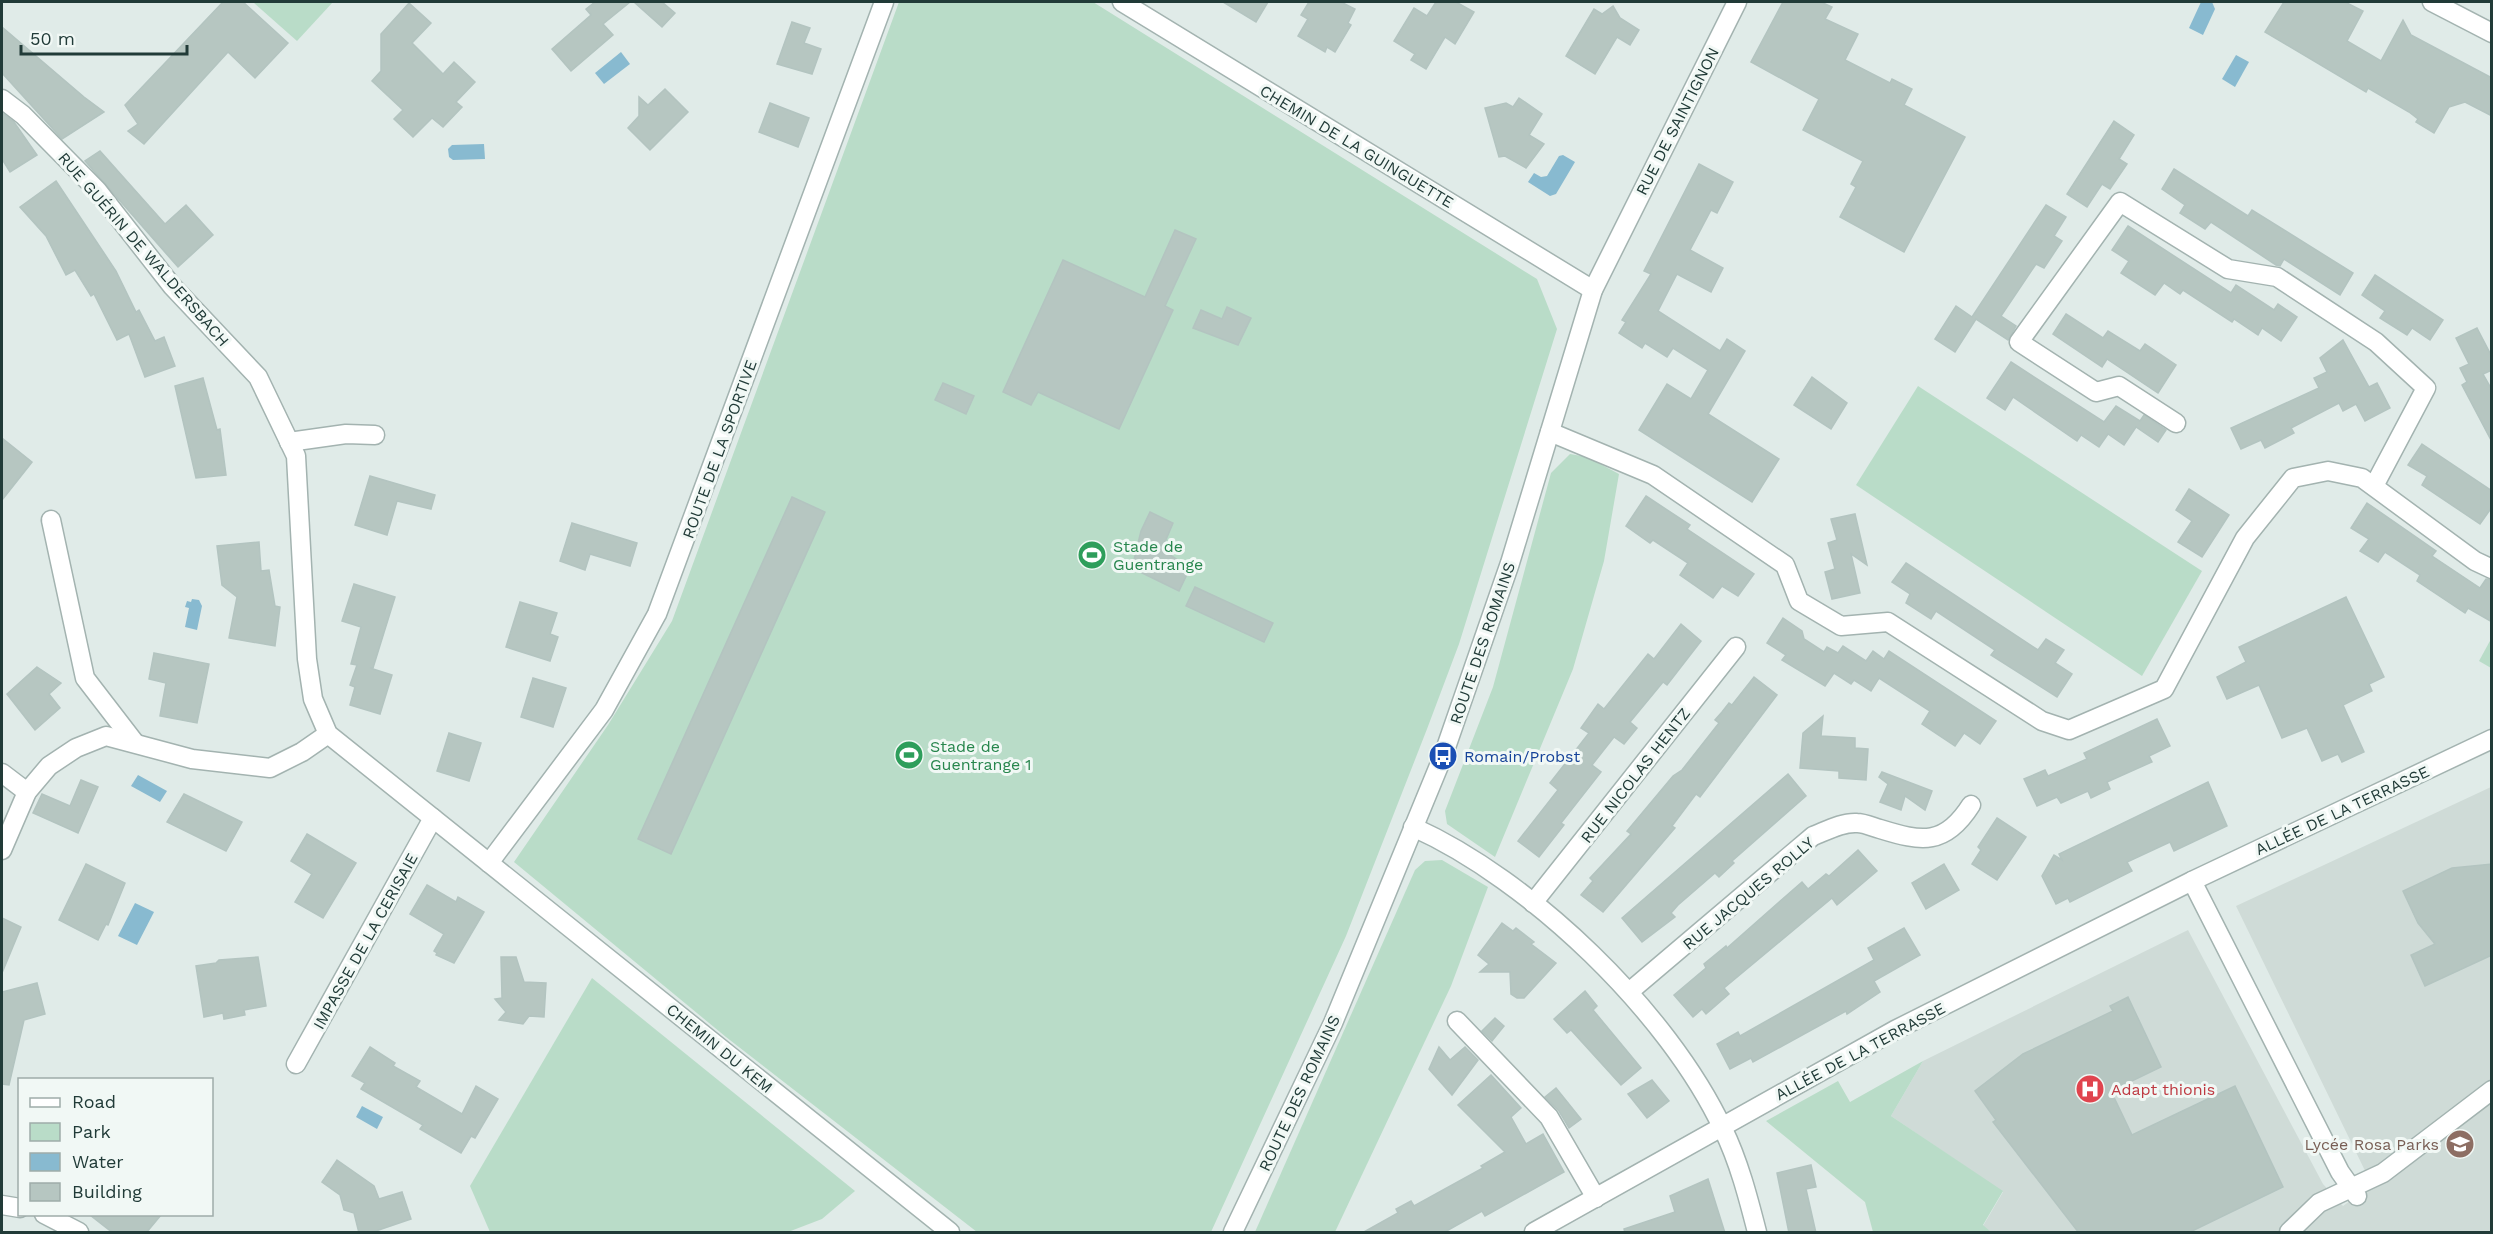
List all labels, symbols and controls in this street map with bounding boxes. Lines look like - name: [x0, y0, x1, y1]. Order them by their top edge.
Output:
- scale bar: [21, 18, 188, 56]
- text: 50 m: [30, 28, 75, 49]
- street label: RUE DE SAINTIGNON: [1632, 44, 1723, 198]
- street label: CHEMIN DE LA GUINGUETTE: [1256, 81, 1457, 212]
- street label: RUE GUÉRIN DE WALDERSBACH: [54, 148, 233, 350]
- street label: ROUTE DE LA SPORTIVE: [678, 357, 761, 541]
- place label: Stade de Guentrange: [1113, 537, 1203, 574]
- sports icon: Stade de Guentrange: [1076, 539, 1108, 571]
- street label: ROUTE DES ROMAINS: [1446, 560, 1519, 727]
- street label: RUE NICOLAS HENTZ: [1577, 704, 1694, 847]
- place label: Stade de Guentrange 1: [930, 737, 1032, 774]
- sports icon: Stade de Guentrange 1: [893, 739, 925, 771]
- bus stop icon: Romain/Probst: [1427, 740, 1459, 772]
- place label: Romain/Probst: [1464, 747, 1581, 766]
- street label: ALLÉE DE LA TERRASSE: [2252, 762, 2432, 859]
- street label: RUE JACQUES ROLLY: [1679, 833, 1818, 954]
- street label: IMPASSE DE LA CERISAIE: [309, 850, 422, 1033]
- street label: ALLÉE DE LA TERRASSE: [1772, 999, 1948, 1104]
- street label: CHEMIN DU KEM: [663, 1000, 777, 1097]
- street label: ROUTE DES ROMAINS: [1255, 1012, 1344, 1174]
- hospital icon: Adapt thionis: [2074, 1073, 2106, 1105]
- legend: [18, 1078, 213, 1216]
- place label: Adapt thionis: [2111, 1080, 2215, 1099]
- text: Road: [72, 1091, 116, 1112]
- text: Park: [72, 1121, 111, 1142]
- school or university icon: Lycée Rosa Parks: [2444, 1128, 2476, 1160]
- place label: Lycée Rosa Parks: [2305, 1135, 2439, 1154]
- text: Water: [72, 1151, 124, 1172]
- text: Building: [72, 1181, 142, 1202]

